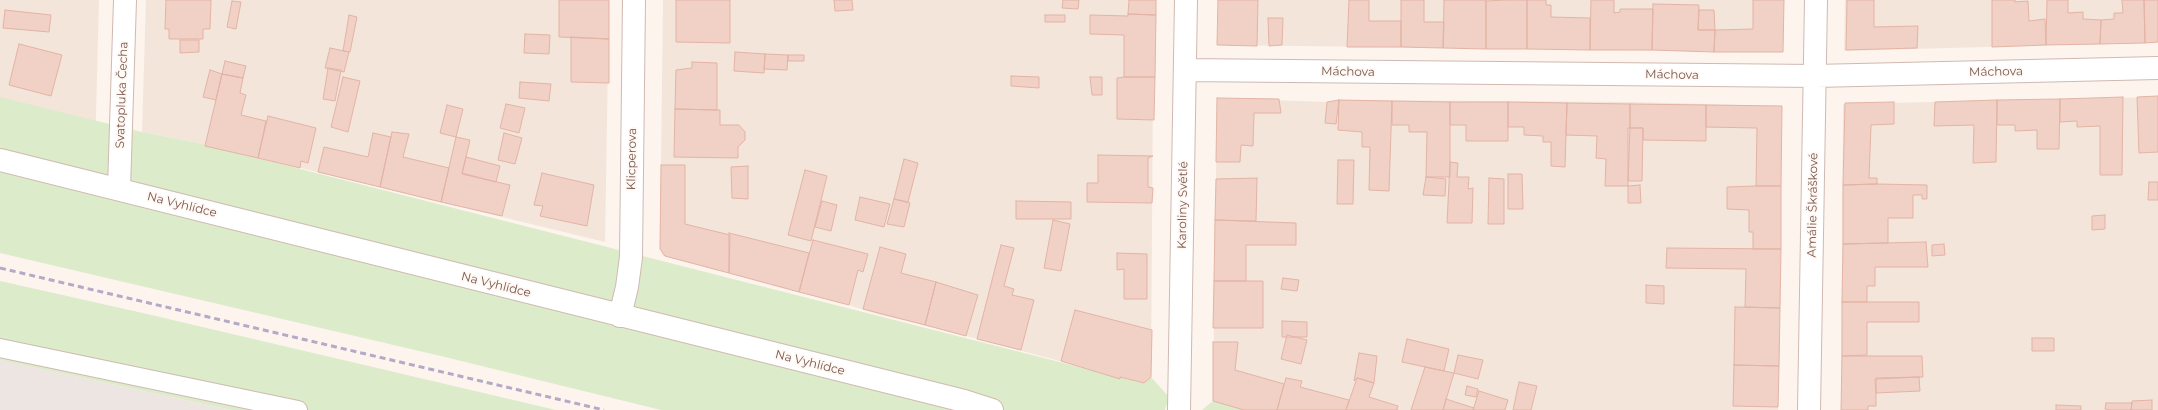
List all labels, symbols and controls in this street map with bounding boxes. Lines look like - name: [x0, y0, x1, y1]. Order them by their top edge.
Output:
- street label: Svatopluka Čecha: [113, 41, 131, 149]
- street label: Máchova: [1321, 64, 1375, 80]
- street label: Máchova: [1969, 64, 2023, 80]
- street label: Máchova: [1645, 67, 1699, 83]
- street label: Klicperova: [624, 128, 640, 190]
- street label: Amálie Škráškové: [1805, 152, 1821, 258]
- street label: Karoliny Světlé: [1175, 161, 1191, 249]
- street label: Na Vyhlídce: [146, 189, 218, 221]
- street label: Na Vyhlídce: [460, 269, 532, 301]
- street label: Na Vyhlídce: [774, 347, 846, 379]

